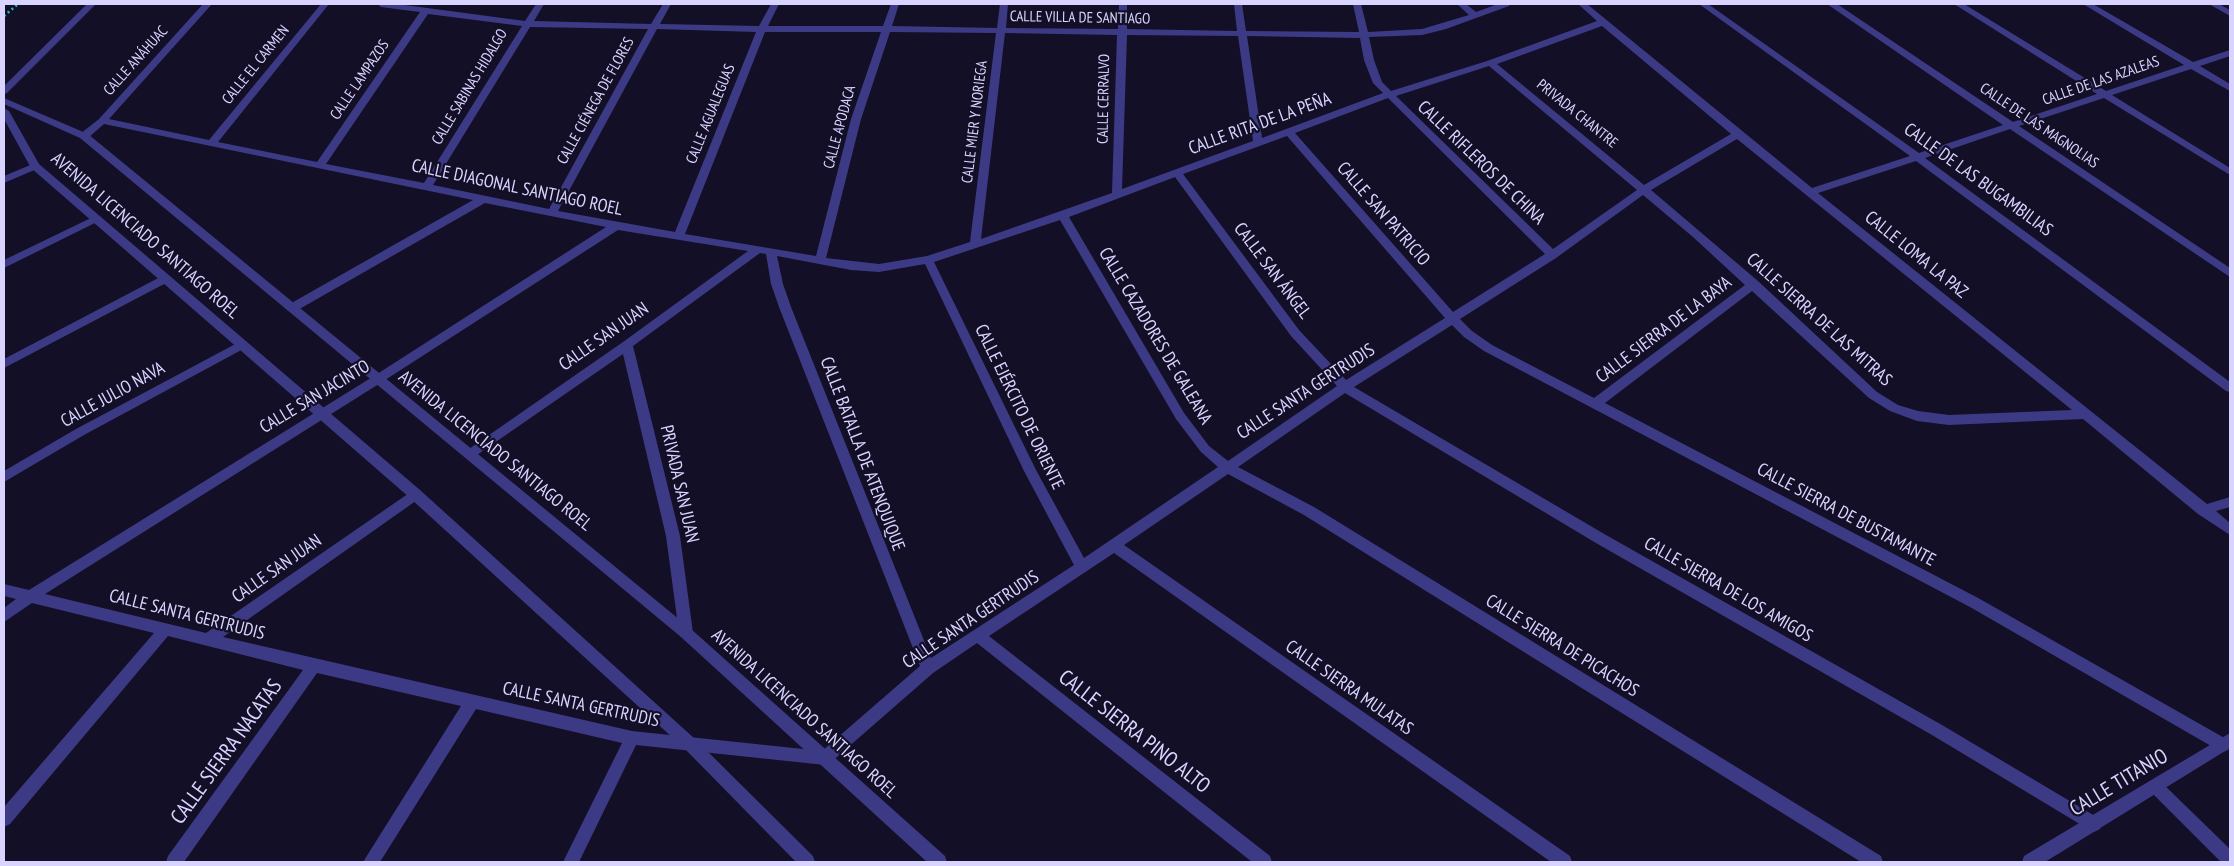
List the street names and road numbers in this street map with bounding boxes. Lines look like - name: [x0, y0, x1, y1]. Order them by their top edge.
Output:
- street label: CALLE VILLA DE SANTIAGO: [1010, 8, 1150, 28]
- street label: CALLE ANÁHUAC: [100, 22, 172, 100]
- street label: CALLE EL CARMEN: [219, 22, 293, 108]
- street label: CALLE SABINAS HIDALGO: [428, 26, 512, 148]
- street label: CALLE CIÉNEGA DE FLORES: [554, 35, 638, 167]
- street label: CALLE LAMPAZOS: [327, 37, 393, 123]
- street label: CALLE DE LAS AZALEAS: [2040, 53, 2162, 109]
- street label: CALLE CERRALVO: [1094, 54, 1114, 144]
- street label: CALLE MIER Y NORIEGA: [959, 60, 991, 184]
- street label: CALLE AGUALEGUAS: [683, 61, 739, 167]
- street label: PRIVADA CHANTRE: [1533, 76, 1621, 152]
- street label: CALLE DE LAS MAGNOLIAS: [1976, 80, 2102, 172]
- street label: CALLE APODACA: [820, 83, 860, 171]
- street label: CALLE RITA DE LA PEÑA: [1186, 88, 1334, 160]
- street label: CALLE RIFLEROS DE CHINA: [1413, 97, 1549, 229]
- street label: CALLE DE LAS BUGAMBILIAS: [1899, 119, 2057, 241]
- street label: AVENIDA LICENCIADO SANTIAGO ROEL: [46, 148, 244, 324]
- street label: CALLE DIAGONAL SANTIAGO ROEL: [410, 155, 624, 221]
- street label: CALLE SAN PATRICIO: [1332, 158, 1434, 270]
- street label: CALLE LOMA LA PAZ: [1860, 207, 1972, 303]
- street label: CALLE SAN ÁNGEL: [1229, 219, 1315, 323]
- street label: CALLE CAZADORES DE GALEANA: [1094, 244, 1216, 428]
- street label: CALLE SIERRA DE LAS MITRAS: [1742, 249, 1896, 391]
- street label: CALLE SIERRA DE LA BAYA: [1592, 272, 1736, 388]
- street label: CALLE SAN JUAN: [555, 298, 653, 376]
- street label: CALLE EJÉRCITO DE ORIENTE: [970, 321, 1068, 493]
- street label: CALLE SANTA GERTRUDIS: [1233, 339, 1379, 445]
- street label: CALLE BATALLA DE ATENQUIQUE: [815, 354, 909, 554]
- street label: CALLE SAN JACINTO: [256, 356, 374, 438]
- street label: CALLE JULIO NAVA: [57, 358, 169, 432]
- street label: AVENIDA LICENCIADO SANTIAGO ROEL: [394, 366, 596, 536]
- street label: PRIVADA SAN JUAN: [655, 423, 703, 545]
- street label: CALLE SIERRA DE BUSTAMANTE: [1753, 459, 1939, 571]
- street label: CALLE SAN JUAN: [228, 530, 326, 608]
- street label: CALLE SIERRA DE LOS AMIGOS: [1640, 533, 1816, 647]
- street label: CALLE SANTA GERTRUDIS: [899, 566, 1043, 674]
- street label: CALLE SANTA GERTRUDIS: [107, 585, 267, 645]
- street label: CALLE SIERRA DE PICACHOS: [1482, 590, 1642, 702]
- street label: AVENIDA LICENCIADO SANTIAGO ROEL: [707, 625, 901, 803]
- street label: CALLE SIERRA MULATAS: [1281, 636, 1417, 740]
- street label: CALLE SIERRA PINO ALTO: [1053, 665, 1215, 799]
- street label: CALLE SIERRA NACATAS: [166, 675, 288, 829]
- street label: CALLE SANTA GERTRUDIS: [501, 678, 661, 732]
- street label: CALLE TITANIO: [2065, 744, 2173, 822]

